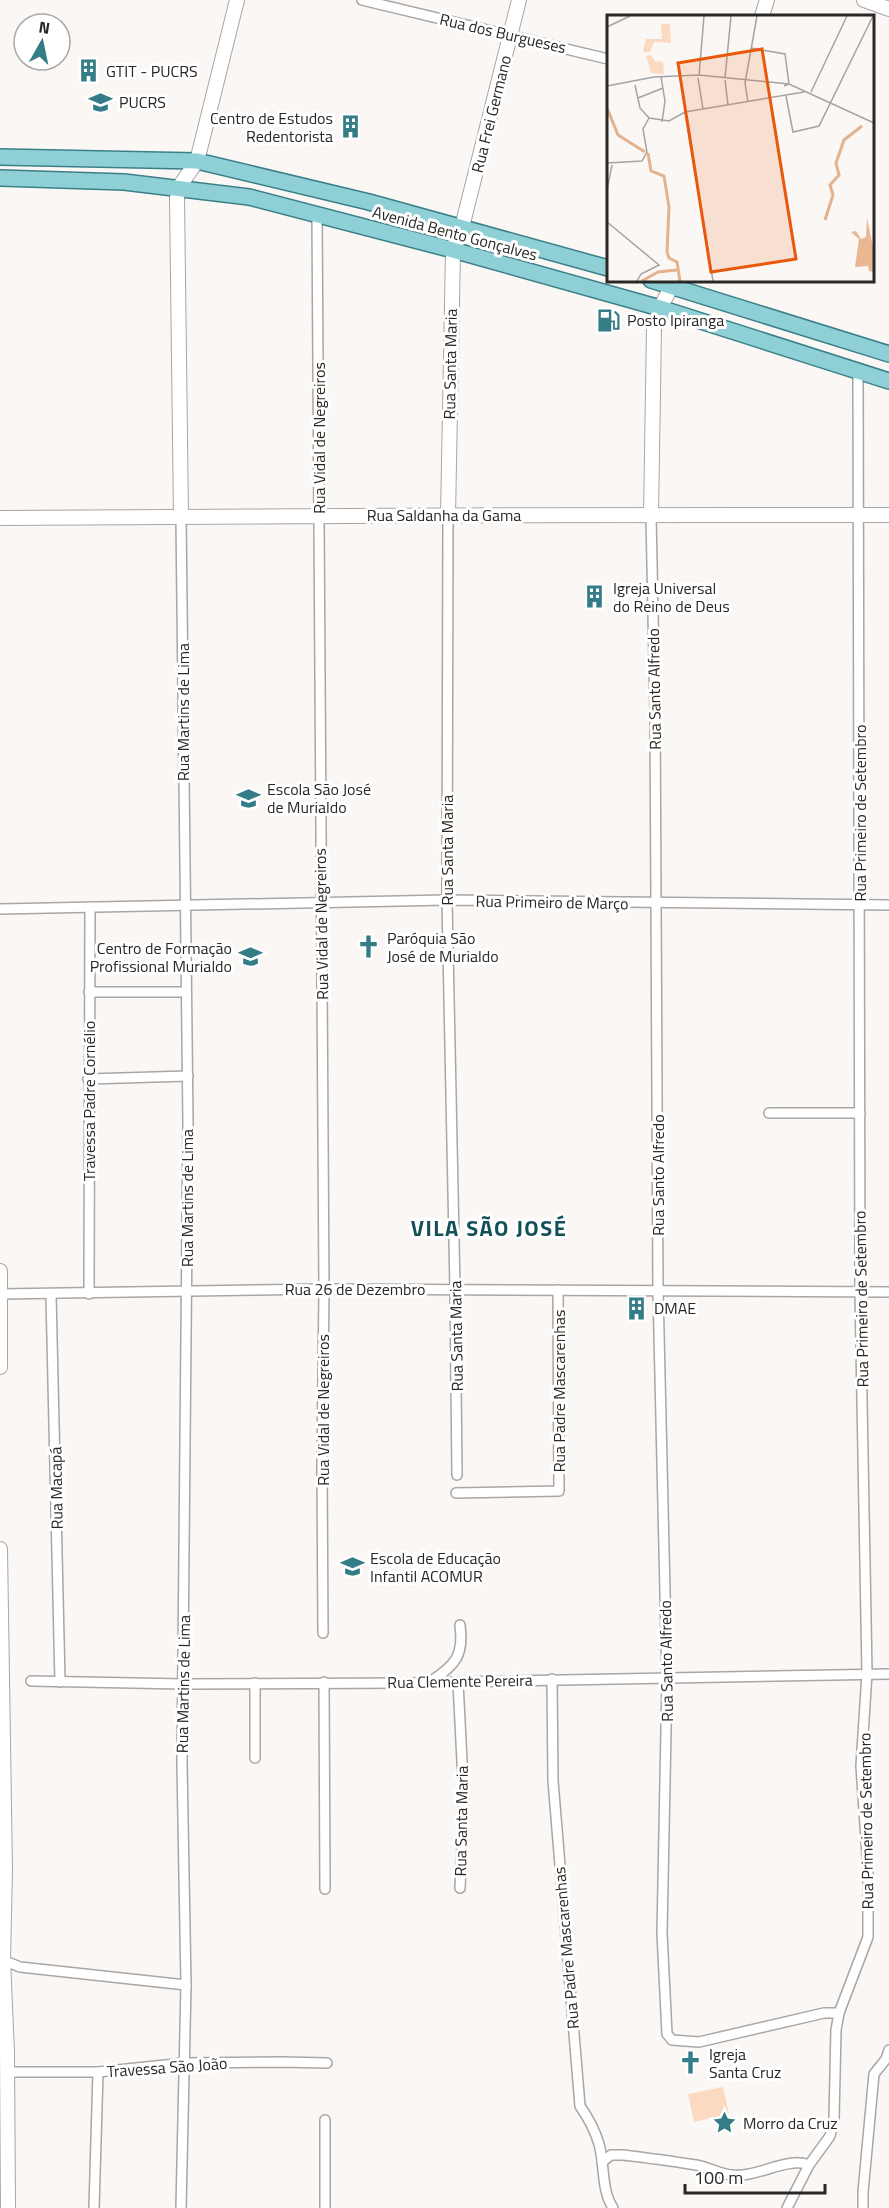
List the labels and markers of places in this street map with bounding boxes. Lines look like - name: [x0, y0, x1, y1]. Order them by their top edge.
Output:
- building icon: GTIT - PUCRS: [75, 58, 101, 84]
- place label: GTIT - PUCRS: [106, 59, 198, 83]
- school or university icon: PUCRS: [88, 89, 114, 115]
- place label: PUCRS: [119, 90, 166, 114]
- place label: Centro de Estudos Redentorista: [210, 106, 333, 148]
- building icon: Centro de Estudos Redentorista: [338, 114, 364, 140]
- fuel station icon: Posto Ipiranga: [596, 307, 622, 333]
- place label: Posto Ipiranga: [627, 308, 724, 332]
- place label: Igreja Universal do Reino de Deus: [613, 576, 730, 618]
- building icon: Igreja Universal do Reino de Deus: [582, 584, 608, 610]
- place label: Escola São José de Murialdo: [267, 777, 371, 819]
- school or university icon: Escola São José de Murialdo: [236, 785, 262, 811]
- place label: Paróquia São José de Murialdo: [387, 926, 499, 968]
- church icon: Paróquia São José de Murialdo: [356, 934, 382, 960]
- place label: Centro de Formação Profissional Murialdo: [90, 936, 232, 978]
- school or university icon: Centro de Formação Profissional Murialdo: [237, 944, 263, 970]
- building icon: DMAE: [623, 1295, 649, 1321]
- place label: DMAE: [654, 1296, 696, 1320]
- place label: Escola de Educação Infantil ACOMUR: [370, 1546, 501, 1588]
- school or university icon: Escola de Educação Infantil ACOMUR: [339, 1554, 365, 1580]
- place label: Igreja Santa Cruz: [709, 2042, 781, 2084]
- church icon: Igreja Santa Cruz: [678, 2050, 704, 2076]
- place icon: Morro da Cruz: [712, 2110, 738, 2136]
- place label: Morro da Cruz: [743, 2111, 838, 2135]

